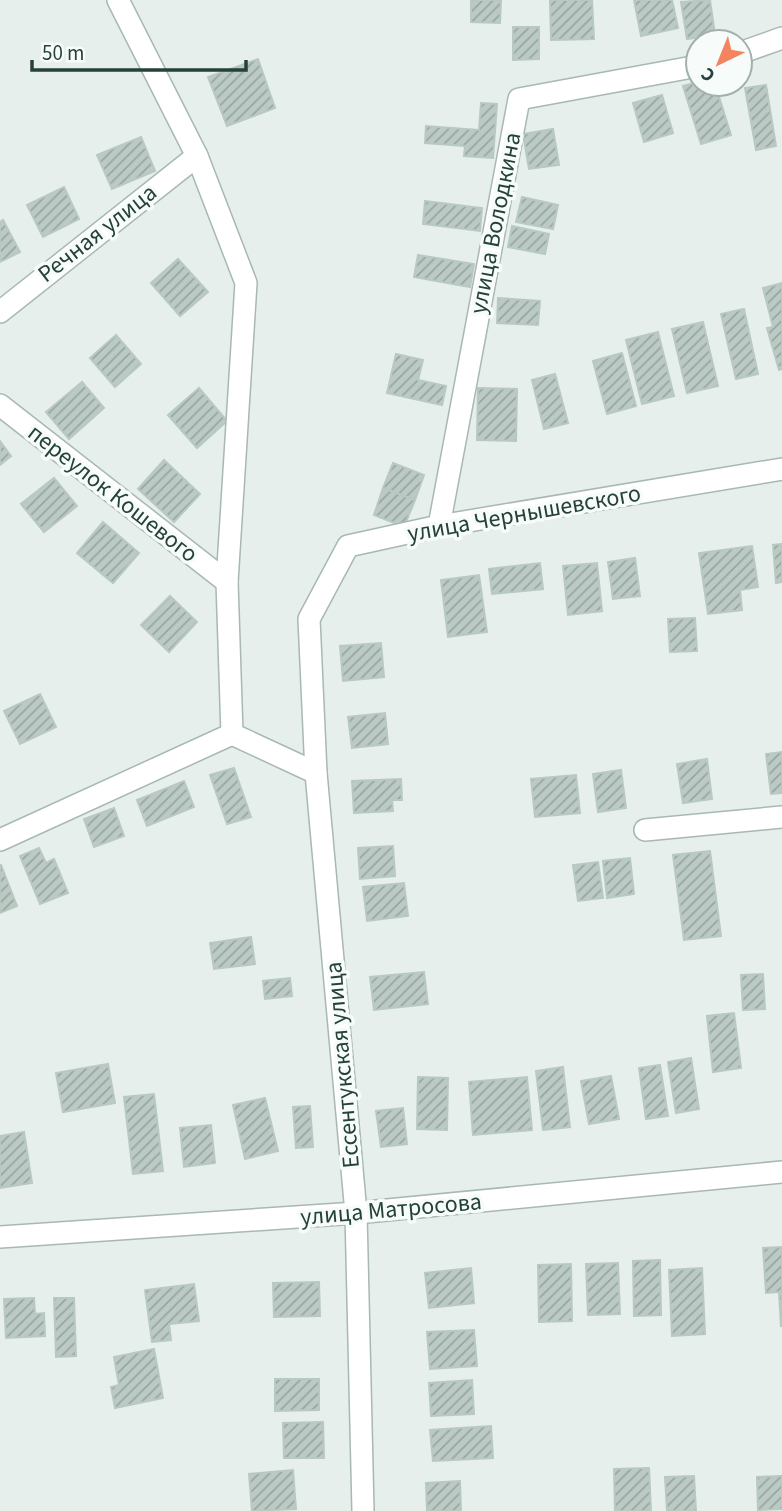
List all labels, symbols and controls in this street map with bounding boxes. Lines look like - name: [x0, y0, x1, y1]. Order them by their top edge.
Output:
- scale bar: [32, 28, 245, 72]
- north arrow: [684, 28, 754, 98]
- text: 50 m: [42, 38, 84, 68]
- text: С: [695, 61, 722, 88]
- street label: улица Володкина: [461, 129, 530, 317]
- street label: Речная улица: [30, 176, 164, 291]
- street label: переулок Кошевого: [20, 416, 205, 571]
- street label: улица Чернышевского: [405, 476, 643, 551]
- street label: Ессентукская улица: [316, 960, 369, 1170]
- street label: улица Матросова: [299, 1184, 483, 1235]

